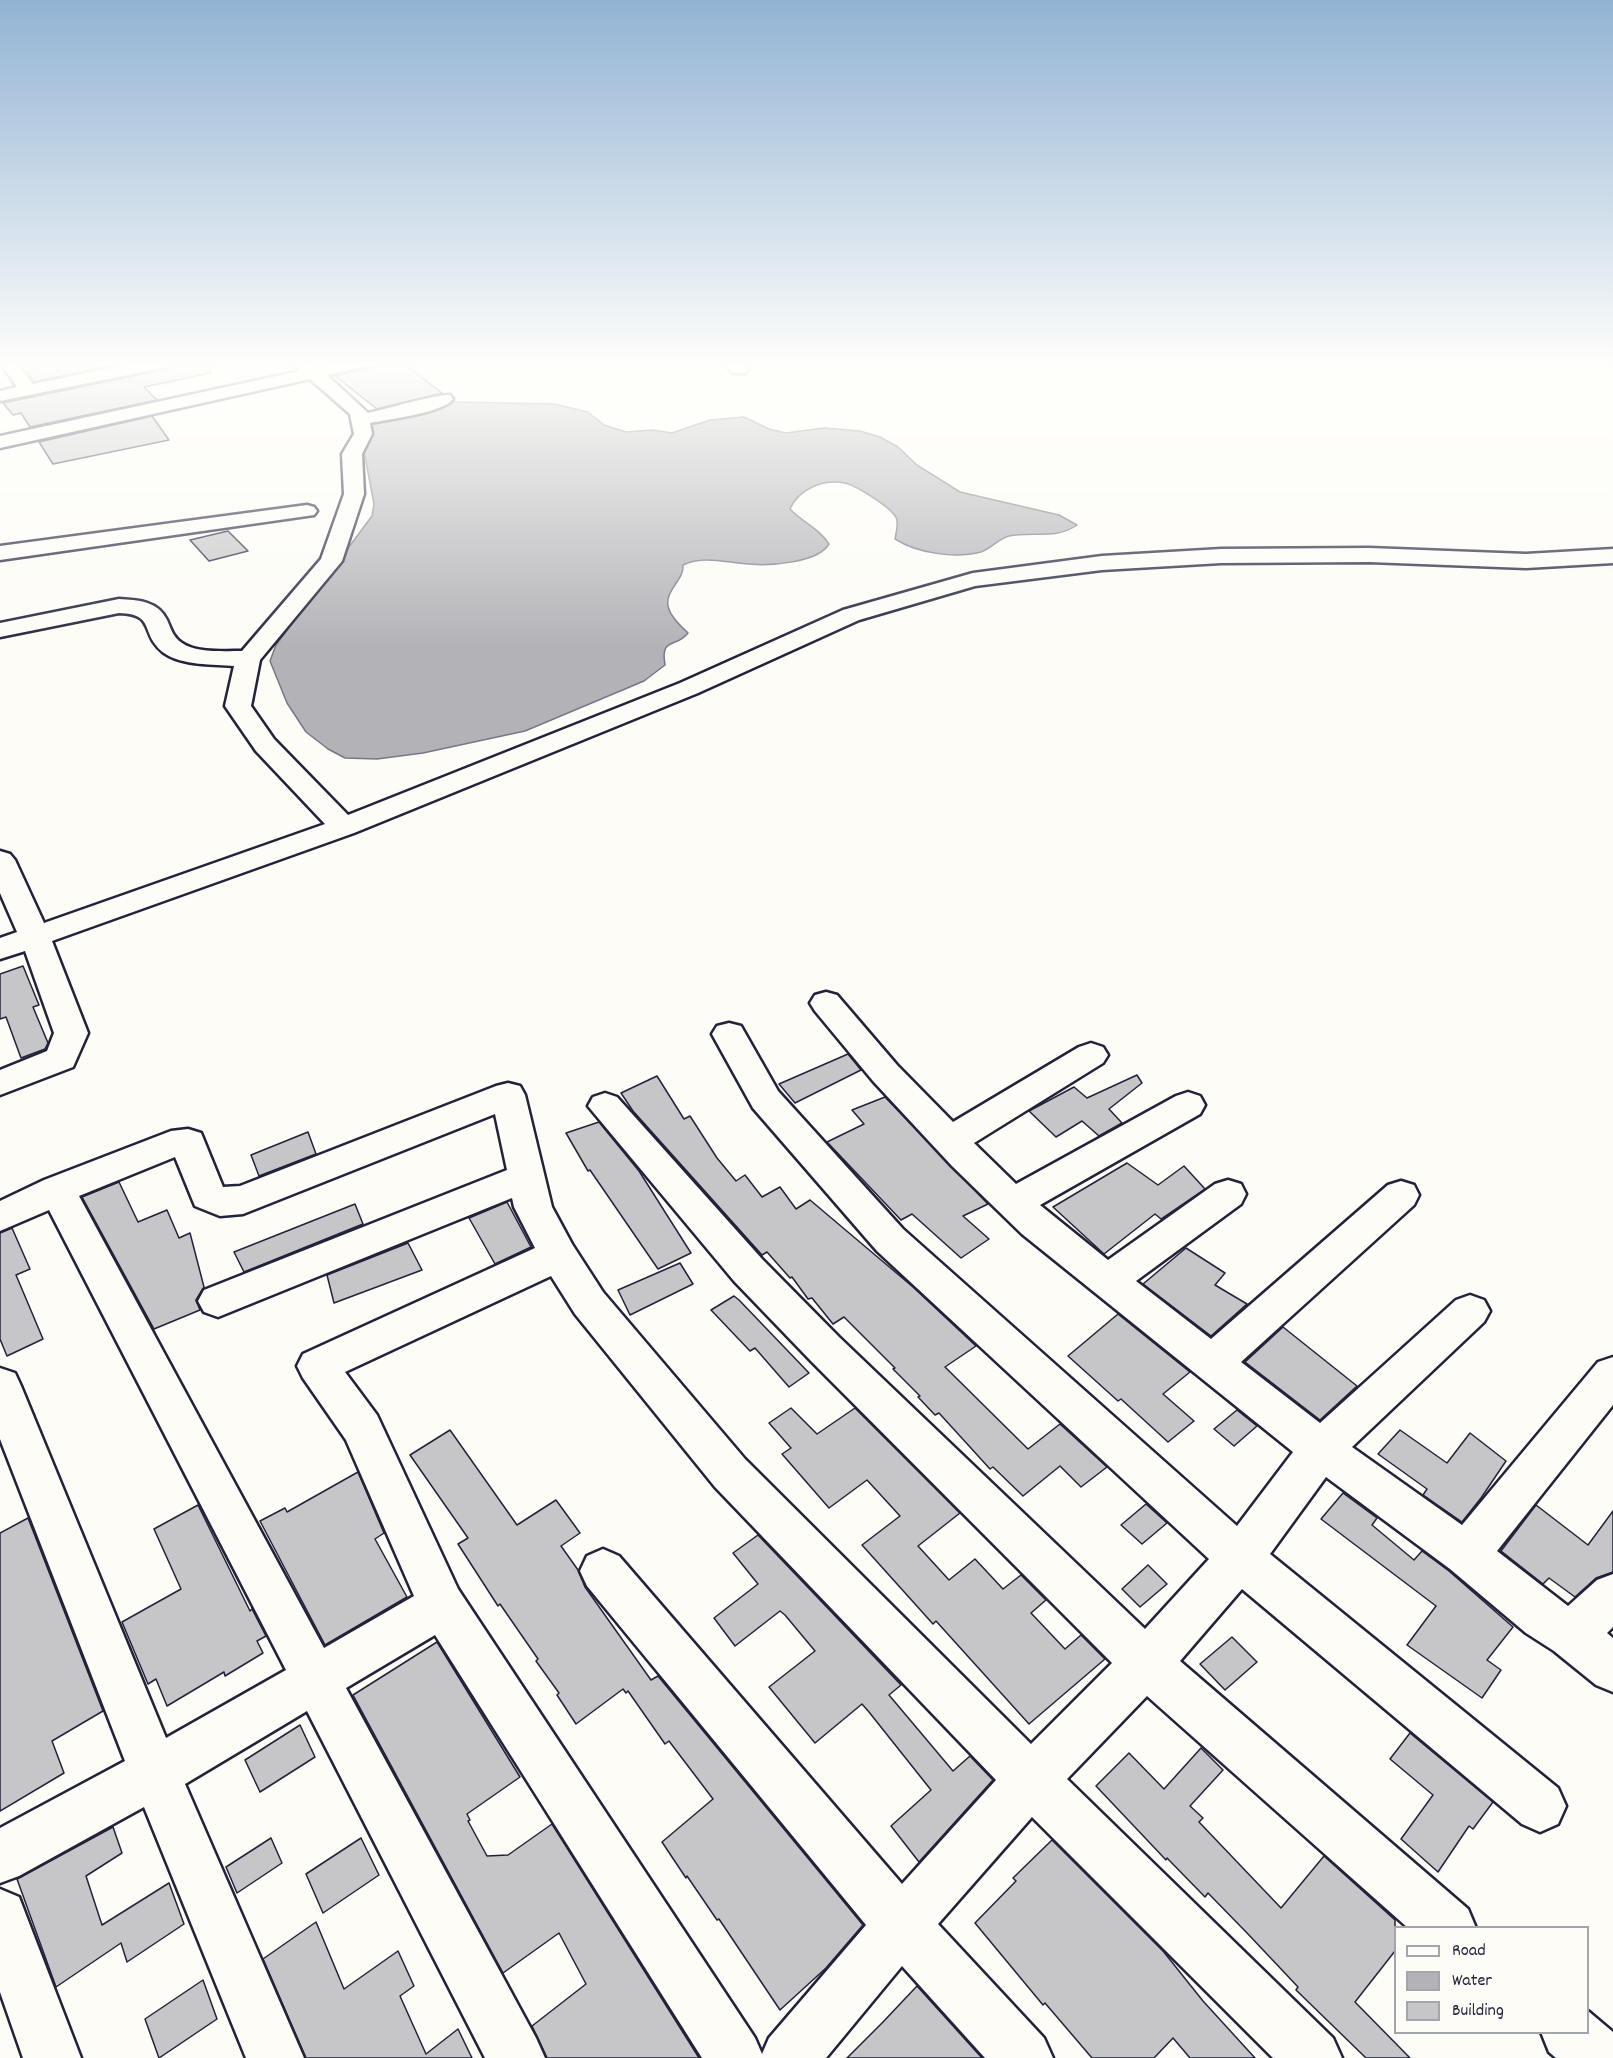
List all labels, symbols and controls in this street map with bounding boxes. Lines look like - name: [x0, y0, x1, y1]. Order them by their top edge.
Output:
- legend: [1394, 1926, 1589, 2034]
- text: Road: [1452, 1939, 1486, 1964]
- text: Water: [1452, 1969, 1492, 1994]
- text: Building: [1452, 1999, 1504, 2024]

